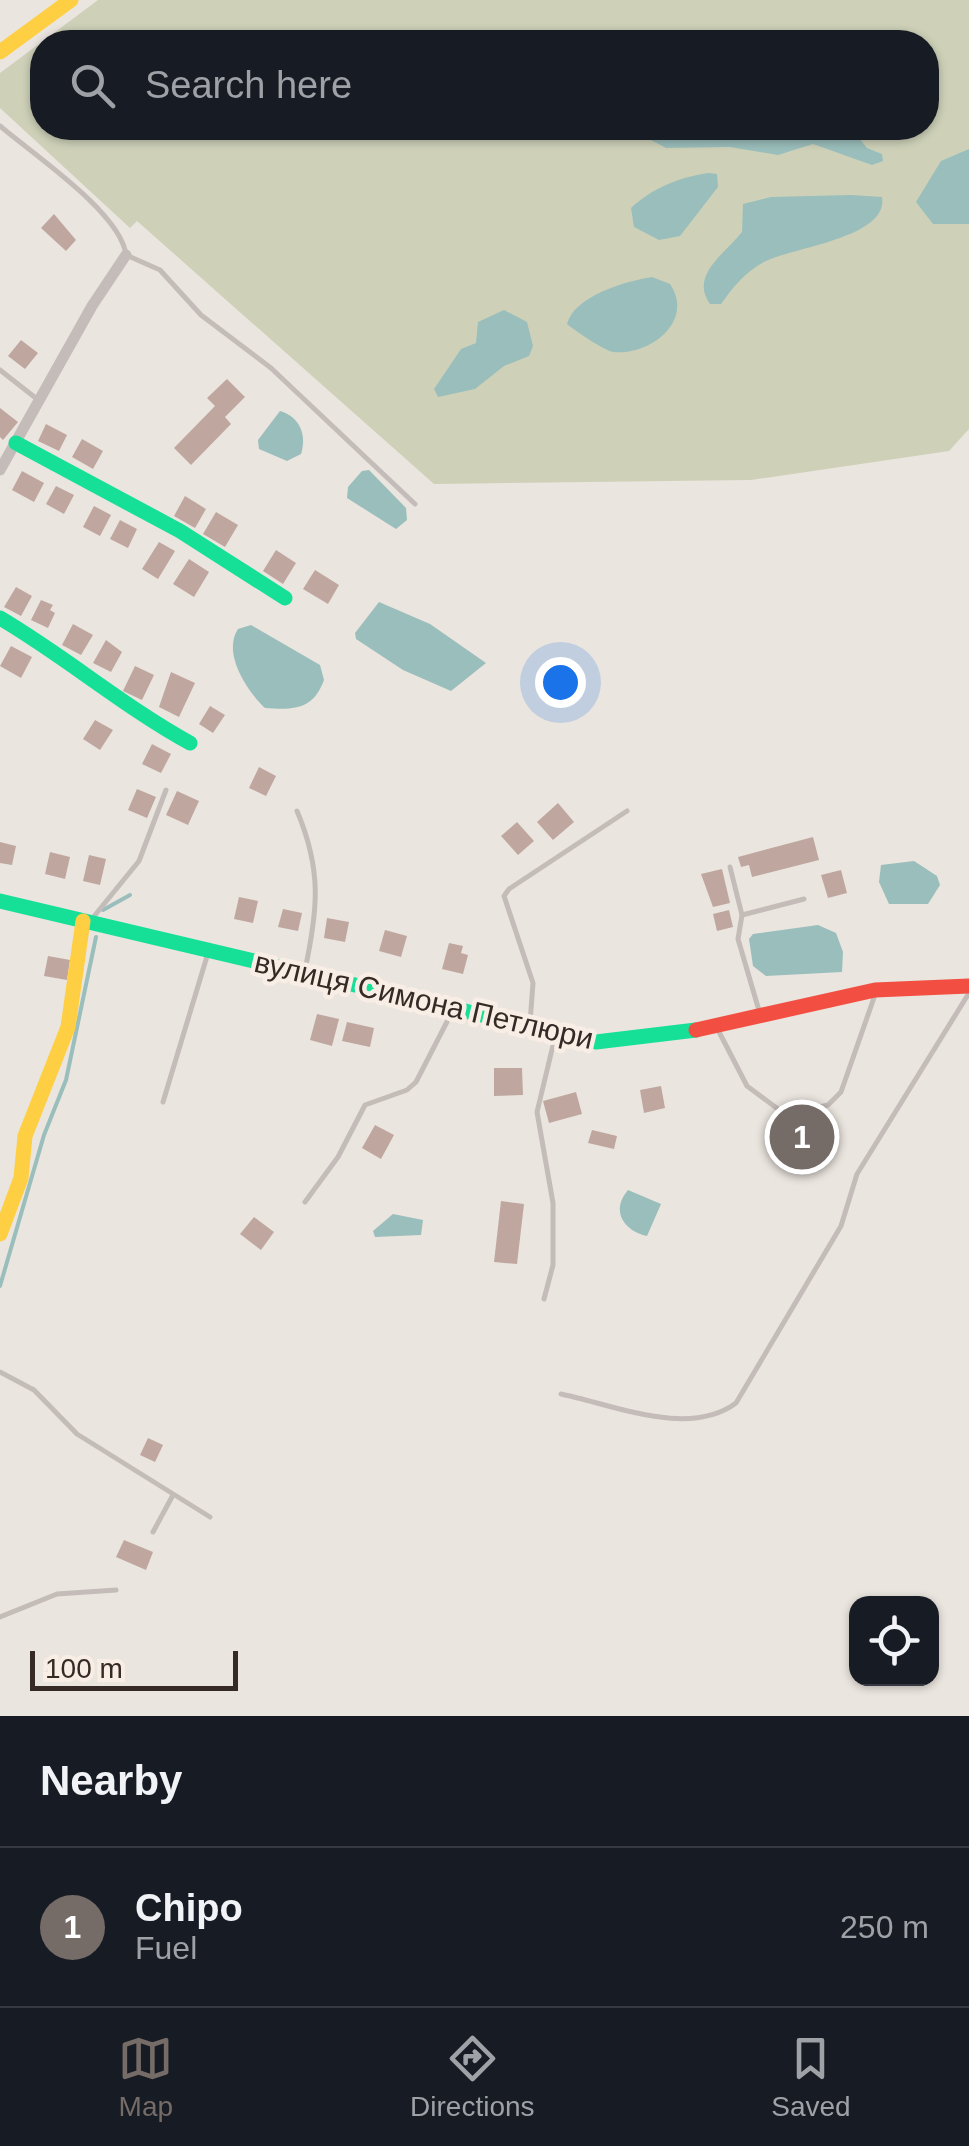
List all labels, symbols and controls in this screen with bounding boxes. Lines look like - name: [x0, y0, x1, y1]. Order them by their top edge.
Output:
- search box: [30, 30, 939, 140]
- icon: search: [65, 58, 120, 113]
- text: Search here: [145, 64, 352, 106]
- your location: [535, 657, 586, 708]
- street label: вулиця Симона Петлюри: [251, 945, 597, 1055]
- pin: 1: [770, 1100, 834, 1174]
- map controls: [849, 1596, 939, 1686]
- button: locate: [849, 1596, 939, 1686]
- scale bar: [30, 1646, 238, 1690]
- text: 100 m: [45, 1653, 123, 1684]
- text: Nearby: [40, 1757, 182, 1804]
- text: Chipo: [135, 1887, 243, 1929]
- text: 1: [64, 1909, 81, 1945]
- text: 250 m: [840, 1909, 929, 1945]
- text: Fuel: [135, 1930, 197, 1966]
- tab: Map: [118, 2031, 173, 2123]
- tab: Directions: [410, 2031, 535, 2123]
- tab: Saved: [771, 2031, 851, 2123]

